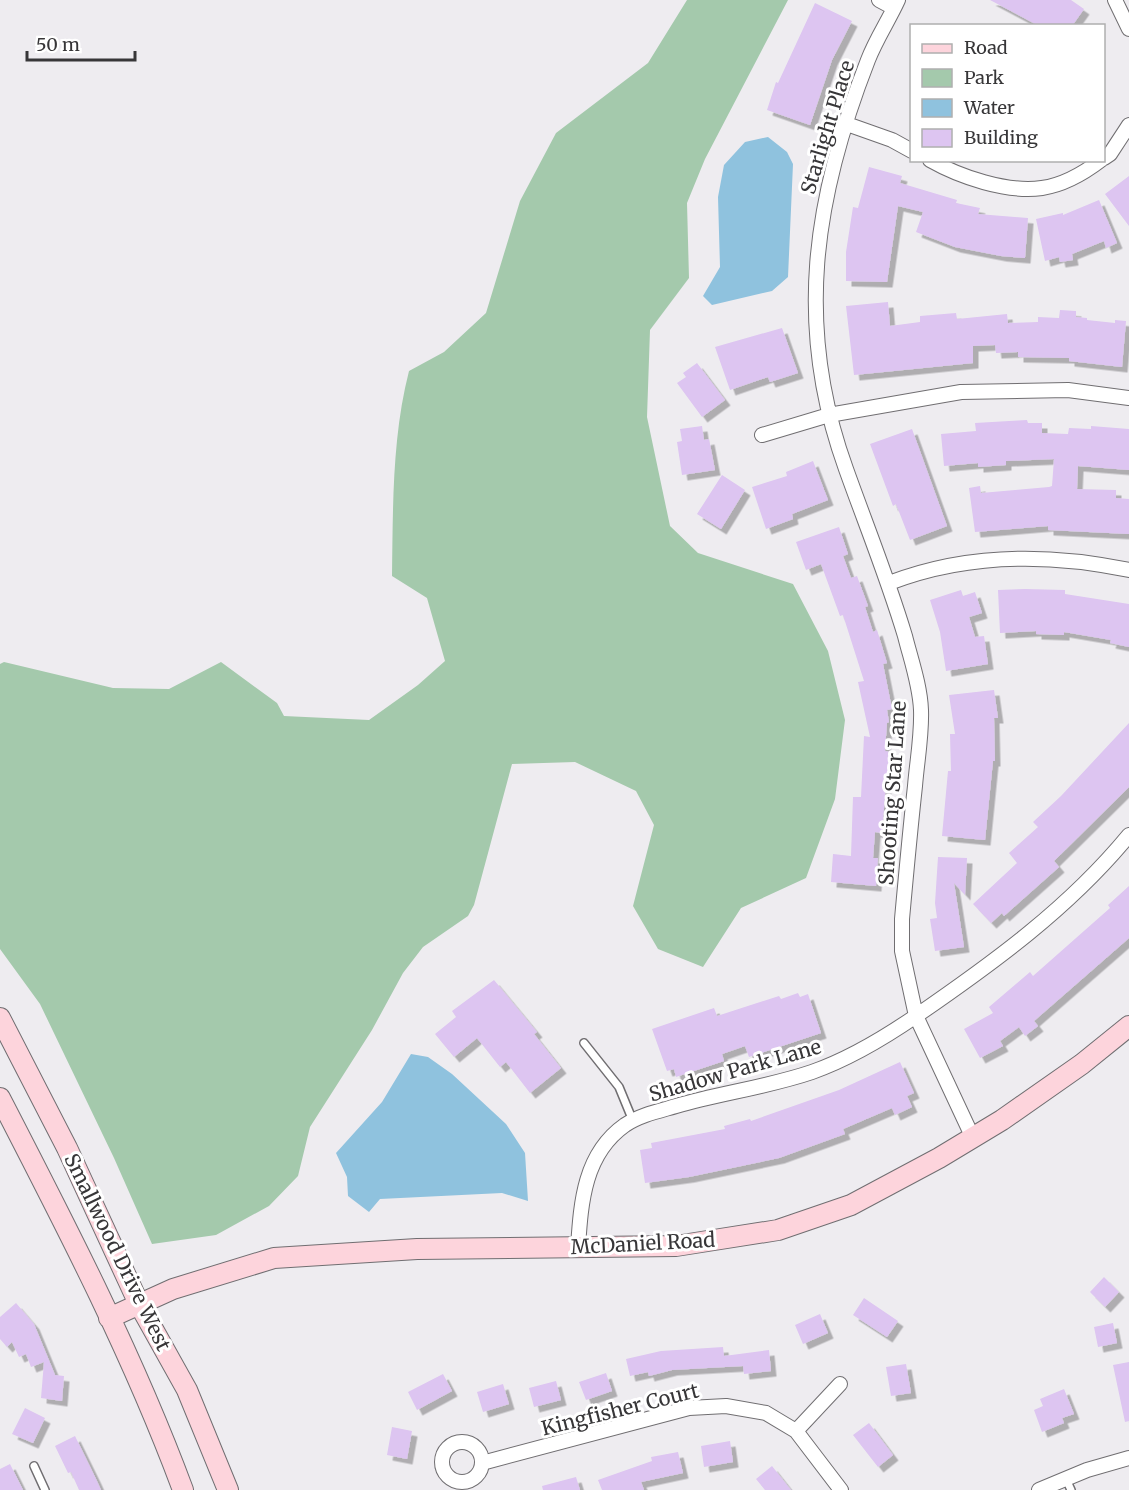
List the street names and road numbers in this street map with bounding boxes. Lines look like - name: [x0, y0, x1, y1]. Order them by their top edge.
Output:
- street label: Starlight Place: [795, 57, 859, 197]
- street label: Shooting Star Lane: [873, 700, 911, 886]
- street label: Shadow Park Lane: [646, 1033, 824, 1107]
- street label: Smallwood Drive West: [59, 1149, 177, 1355]
- street label: McDaniel Road: [570, 1227, 716, 1259]
- street label: Kingfisher Court: [539, 1377, 701, 1441]

